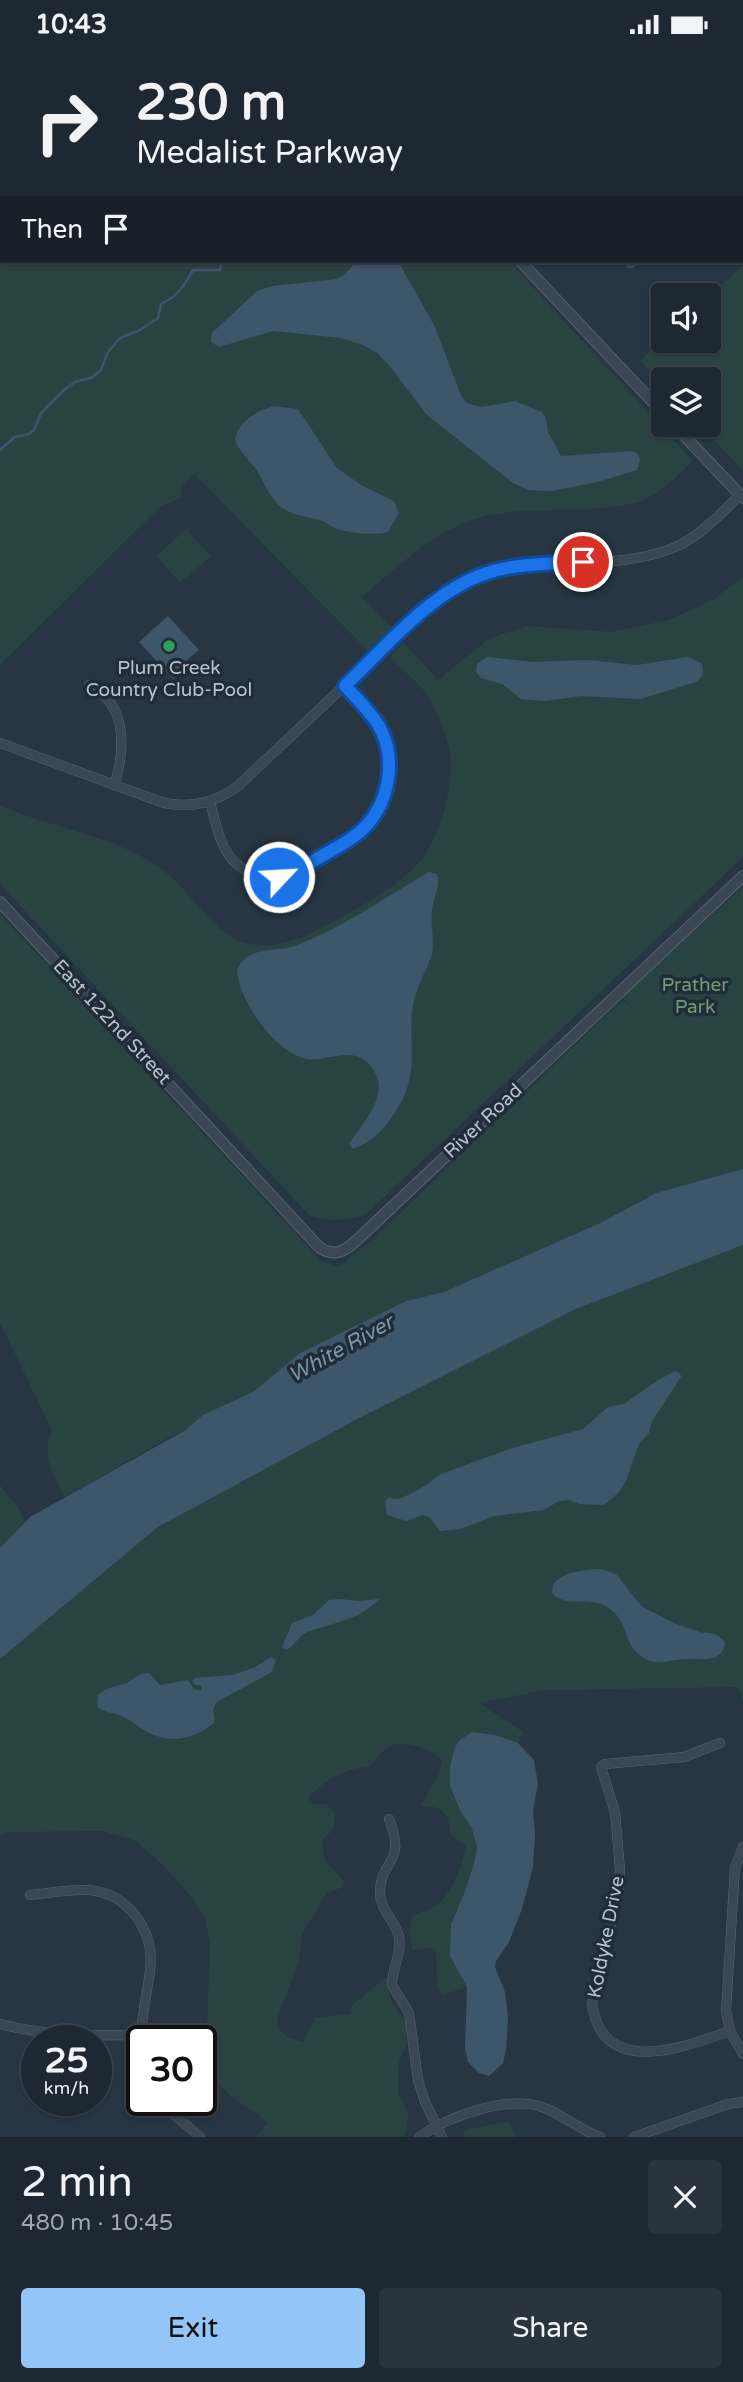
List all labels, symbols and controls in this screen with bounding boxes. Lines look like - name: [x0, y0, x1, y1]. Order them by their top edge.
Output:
- text: 10:43: [35, 9, 107, 40]
- text: 230 m: [136, 74, 286, 133]
- icon: right: [21, 77, 112, 168]
- text: Medalist Parkway: [136, 134, 403, 172]
- icon: arrive: [97, 210, 135, 248]
- text: Then: [21, 214, 83, 245]
- map controls: [651, 283, 721, 437]
- button: sound: [651, 283, 721, 353]
- button: layers: [651, 367, 721, 437]
- pin: [553, 532, 613, 592]
- icon: arrive: [564, 543, 602, 581]
- marker: Plum Creek Country Club-Pool: [161, 638, 177, 654]
- place label: Plum Creek Country Club-Pool: [86, 657, 252, 701]
- position arrow: [242, 840, 316, 914]
- street label: East 122nd Street: [49, 955, 175, 1089]
- park label: Prather Park: [661, 974, 729, 1018]
- street label: River Road: [439, 1079, 527, 1163]
- water label: White River: [284, 1309, 400, 1388]
- street label: Koldyke Drive: [583, 1874, 629, 2000]
- speed limit sign: 30: [126, 2025, 217, 2116]
- text: 25: [45, 2040, 88, 2082]
- text: km/h: [44, 2077, 89, 2099]
- text: 2 min: [21, 2157, 133, 2208]
- button: close: [648, 2160, 722, 2234]
- text: 480 m · 10:45: [21, 2209, 173, 2237]
- button: Exit: [21, 2288, 365, 2368]
- button: Share: [379, 2288, 722, 2368]

